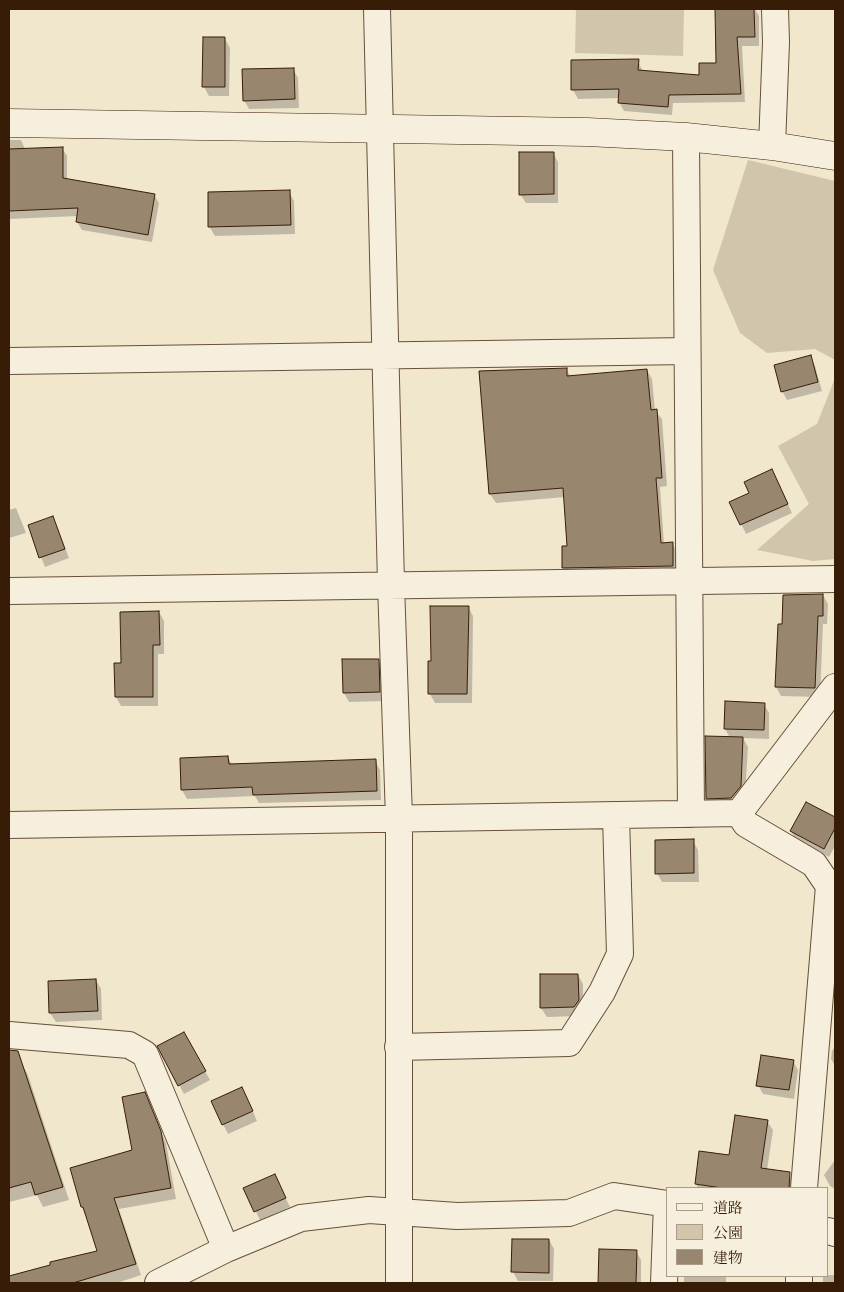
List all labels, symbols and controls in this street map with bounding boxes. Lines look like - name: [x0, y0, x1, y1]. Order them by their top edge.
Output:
- legend: [666, 1187, 829, 1277]
- text: 道路: [713, 1198, 743, 1218]
- text: 公園: [713, 1223, 743, 1243]
- text: 建物: [713, 1248, 743, 1268]

